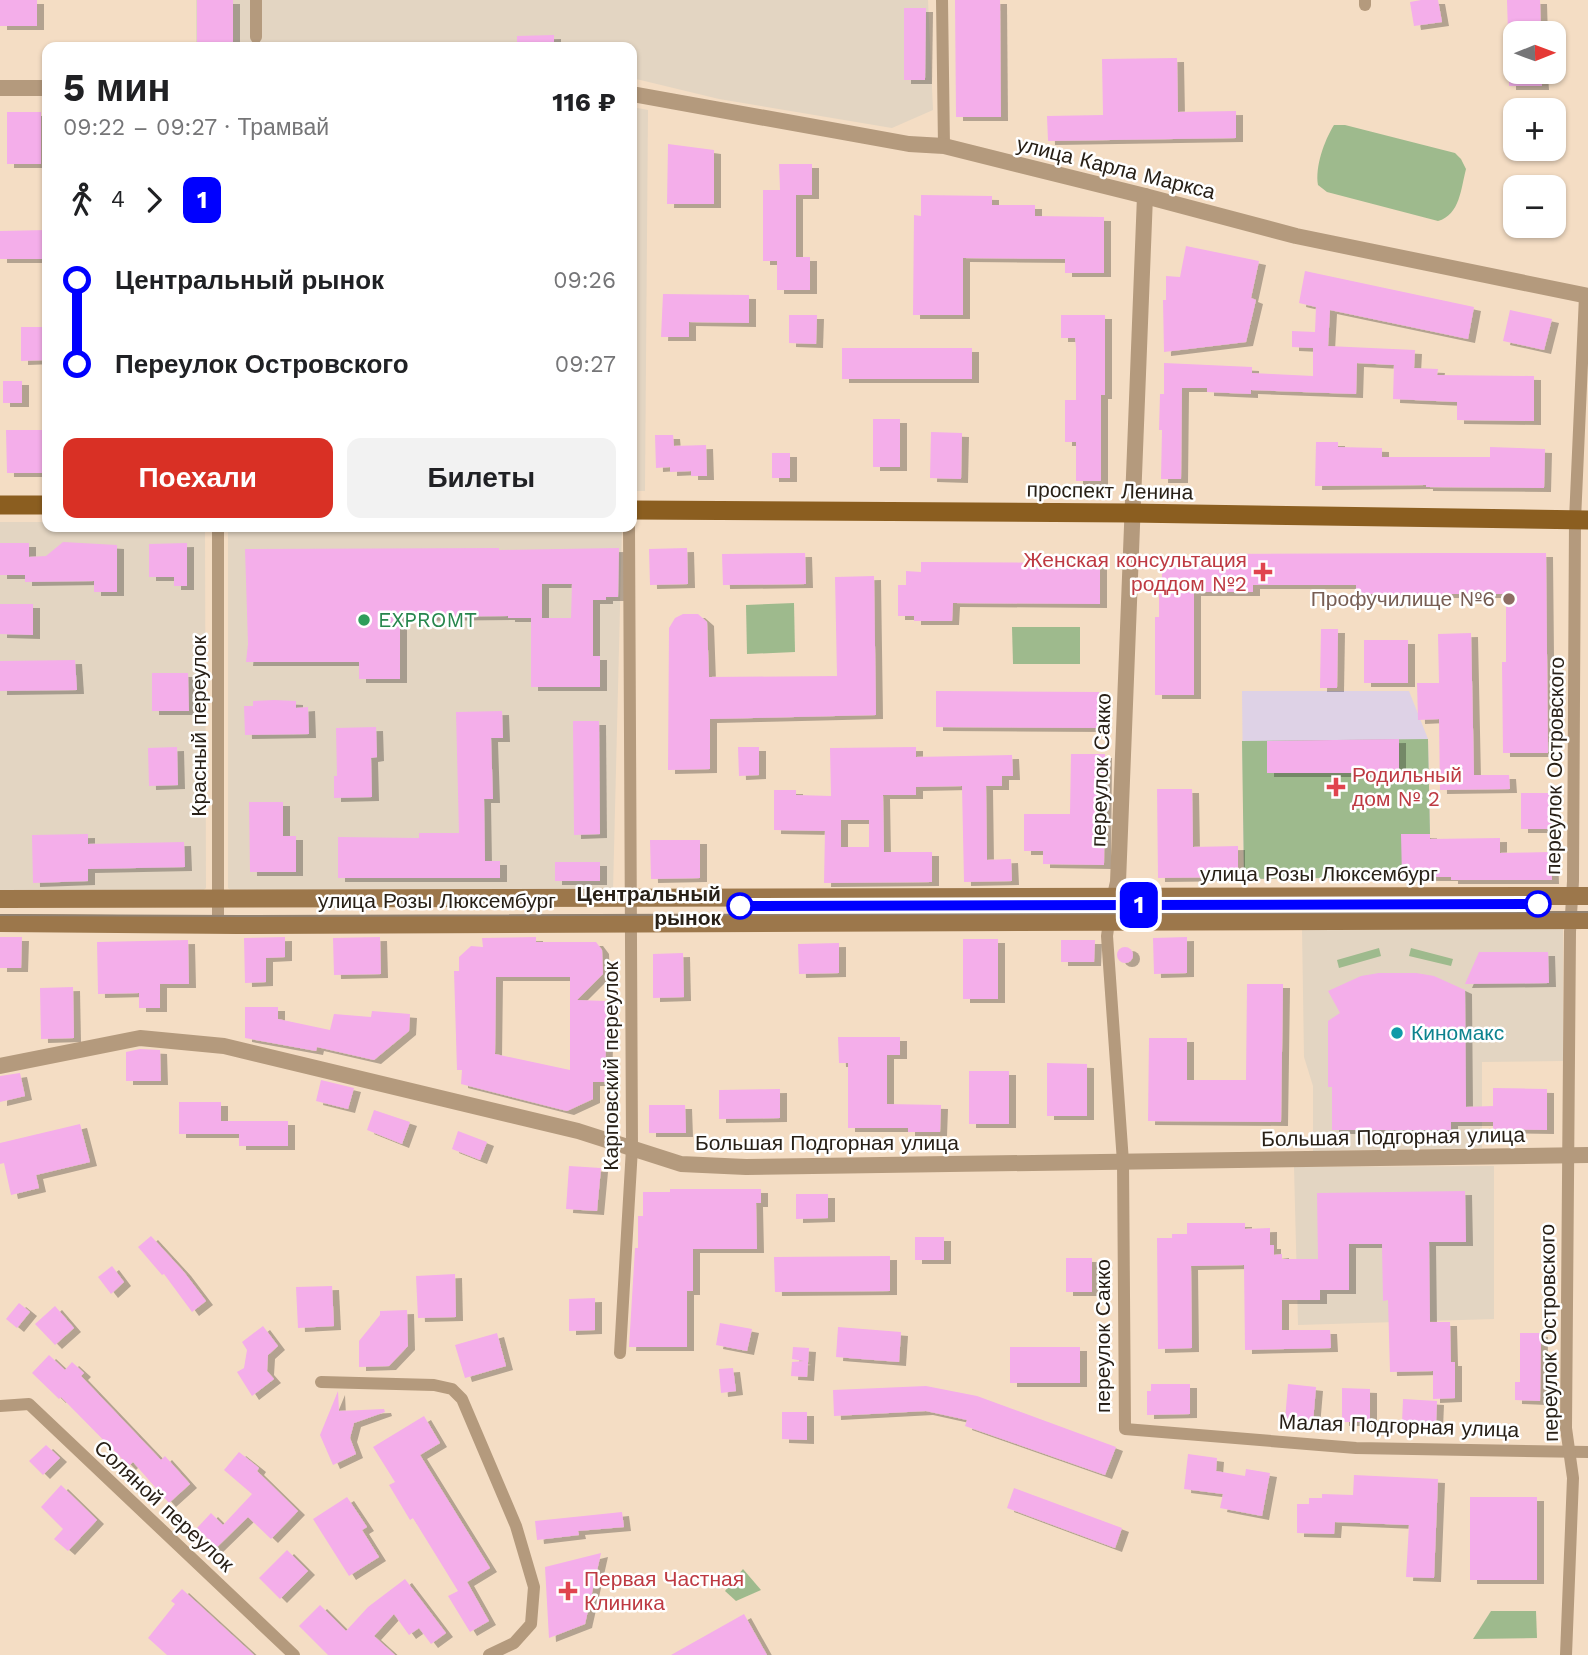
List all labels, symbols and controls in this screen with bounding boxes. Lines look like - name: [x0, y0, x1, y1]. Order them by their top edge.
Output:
- north arrow: [1503, 21, 1566, 84]
- map controls: [1503, 21, 1566, 238]
- text: 5 мин: [63, 66, 170, 110]
- text: 116 ₽: [552, 87, 616, 117]
- button: +: [1503, 98, 1566, 161]
- text: 09:22 – 09:27 · Трамвай: [63, 114, 329, 141]
- street label: улица Карла Маркса: [1014, 131, 1218, 204]
- button: −: [1503, 175, 1566, 238]
- icon: walk: [63, 181, 101, 219]
- icon: forward: [135, 181, 173, 219]
- text: 4: [111, 186, 125, 213]
- text: 1: [197, 186, 207, 214]
- text: Центральный рынок: [115, 265, 384, 295]
- text: 09:26: [553, 267, 616, 294]
- text: Переулок Островского: [115, 349, 409, 379]
- text: 09:27: [555, 351, 616, 378]
- button: Поехали: [63, 438, 333, 518]
- button: Билеты: [347, 438, 616, 518]
- street label: проспект Ленина: [1027, 477, 1194, 504]
- place label: Женская консультация роддом №2: [1023, 547, 1247, 596]
- marker: Женская консультация роддом №2: [1253, 562, 1273, 582]
- place label: Профучилище №6: [1311, 586, 1495, 611]
- marker: Профучилище №6: [1501, 591, 1517, 607]
- place label: EXPROMT: [378, 607, 477, 632]
- marker: EXPROMT: [356, 612, 372, 628]
- street label: Красный переулок: [186, 635, 211, 817]
- street label: переулок Островского: [1540, 657, 1569, 875]
- street label: переулок Сакко: [1085, 693, 1116, 847]
- place label: Родильный дом № 2: [1352, 762, 1462, 811]
- marker: Родильный дом № 2: [1326, 777, 1346, 797]
- street label: улица Розы Люксембург: [1200, 861, 1438, 886]
- place label: Центральный рынок: [576, 881, 721, 930]
- line badge: 1: [1116, 882, 1162, 928]
- street label: улица Розы Люксембург: [318, 888, 556, 913]
- text: 1: [1134, 891, 1144, 919]
- unlabelled marker: [1525, 891, 1551, 917]
- marker: Центральный рынок: [727, 893, 753, 919]
- street label: Карповский переулок: [598, 960, 623, 1171]
- place label: Киномакс: [1411, 1020, 1504, 1045]
- marker: Киномакс: [1389, 1025, 1405, 1041]
- street label: Большая Подгорная улица: [1261, 1122, 1525, 1151]
- street label: Большая Подгорная улица: [695, 1130, 959, 1155]
- street label: переулок Островского: [1534, 1224, 1563, 1442]
- street label: переулок Сакко: [1090, 1259, 1115, 1413]
- street label: Малая Подгорная улица: [1278, 1409, 1520, 1442]
- street label: Соляной переулок: [89, 1435, 240, 1577]
- place label: Первая Частная Клиника: [584, 1566, 744, 1615]
- marker: Первая Частная Клиника: [558, 1581, 578, 1601]

